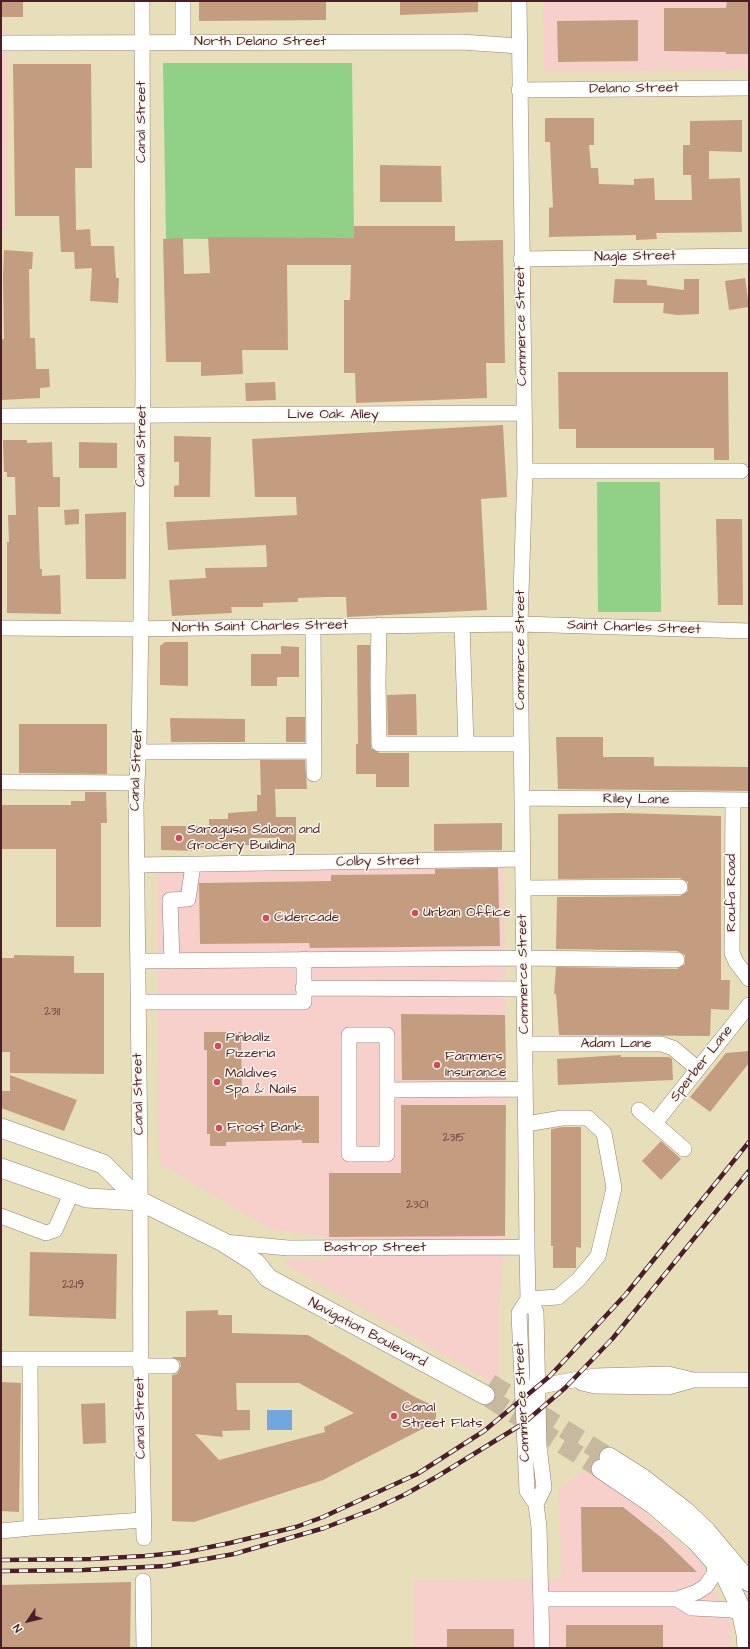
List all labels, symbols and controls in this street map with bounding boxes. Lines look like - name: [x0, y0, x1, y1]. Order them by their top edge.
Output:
- street label: North Delano Street: [194, 34, 326, 50]
- street label: Delano Street: [589, 80, 679, 98]
- street label: Canal Street: [134, 81, 150, 163]
- street label: Nagle Street: [594, 248, 676, 266]
- street label: Commerce Street: [513, 266, 531, 386]
- street label: Canal Street: [133, 405, 151, 487]
- street label: Live Oak Alley: [287, 407, 379, 423]
- street label: Commerce Street: [513, 590, 529, 710]
- street label: North Saint Charles Street: [172, 617, 348, 637]
- street label: Saint Charles Street: [567, 617, 701, 639]
- street label: Canal Street: [127, 729, 147, 811]
- street label: Riley Lane: [603, 791, 669, 809]
- place label: Saragusa Saloon and Grocery Building: [187, 822, 320, 854]
- marker: Saragusa Saloon and Grocery Building: [174, 833, 184, 843]
- street label: Colby Street: [336, 853, 420, 871]
- street label: Roufa Road: [724, 854, 740, 932]
- place label: Urban Office: [423, 905, 511, 921]
- marker: Urban Office: [410, 908, 420, 918]
- place label: Cidercade: [274, 910, 339, 926]
- marker: Cidercade: [261, 913, 271, 923]
- street label: Commerce Street: [515, 914, 533, 1034]
- house number: 2311: [44, 1005, 60, 1019]
- street label: Sperber Lane: [667, 1022, 737, 1106]
- place label: Pinballz Pizzeria: [226, 1030, 275, 1062]
- street label: Adam Lane: [580, 1036, 652, 1052]
- marker: Pinballz Pizzeria: [213, 1041, 223, 1051]
- place label: Farmers Insurance: [445, 1049, 507, 1082]
- street label: Canal Street: [130, 1053, 148, 1135]
- marker: Farmers Insurance: [432, 1060, 442, 1070]
- place label: Maldives Spa & Nails: [225, 1066, 297, 1098]
- marker: Maldives Spa & Nails: [212, 1077, 222, 1087]
- place label: Frost Bank: [227, 1120, 303, 1136]
- marker: Frost Bank: [214, 1123, 224, 1133]
- house number: 2315: [442, 1131, 466, 1145]
- house number: 2301: [406, 1198, 428, 1212]
- street label: Bastrop Street: [324, 1240, 426, 1256]
- house number: 2219: [62, 1278, 84, 1292]
- street label: Navigation Boulevard: [305, 1295, 429, 1371]
- street label: Commerce Street: [511, 1342, 535, 1462]
- street label: Canal Street: [132, 1377, 150, 1459]
- place label: Canal Street Flats: [402, 1400, 482, 1432]
- marker: Canal Street Flats: [389, 1411, 399, 1421]
- north arrow: [8, 1601, 48, 1641]
- text: N: [10, 1621, 26, 1635]

